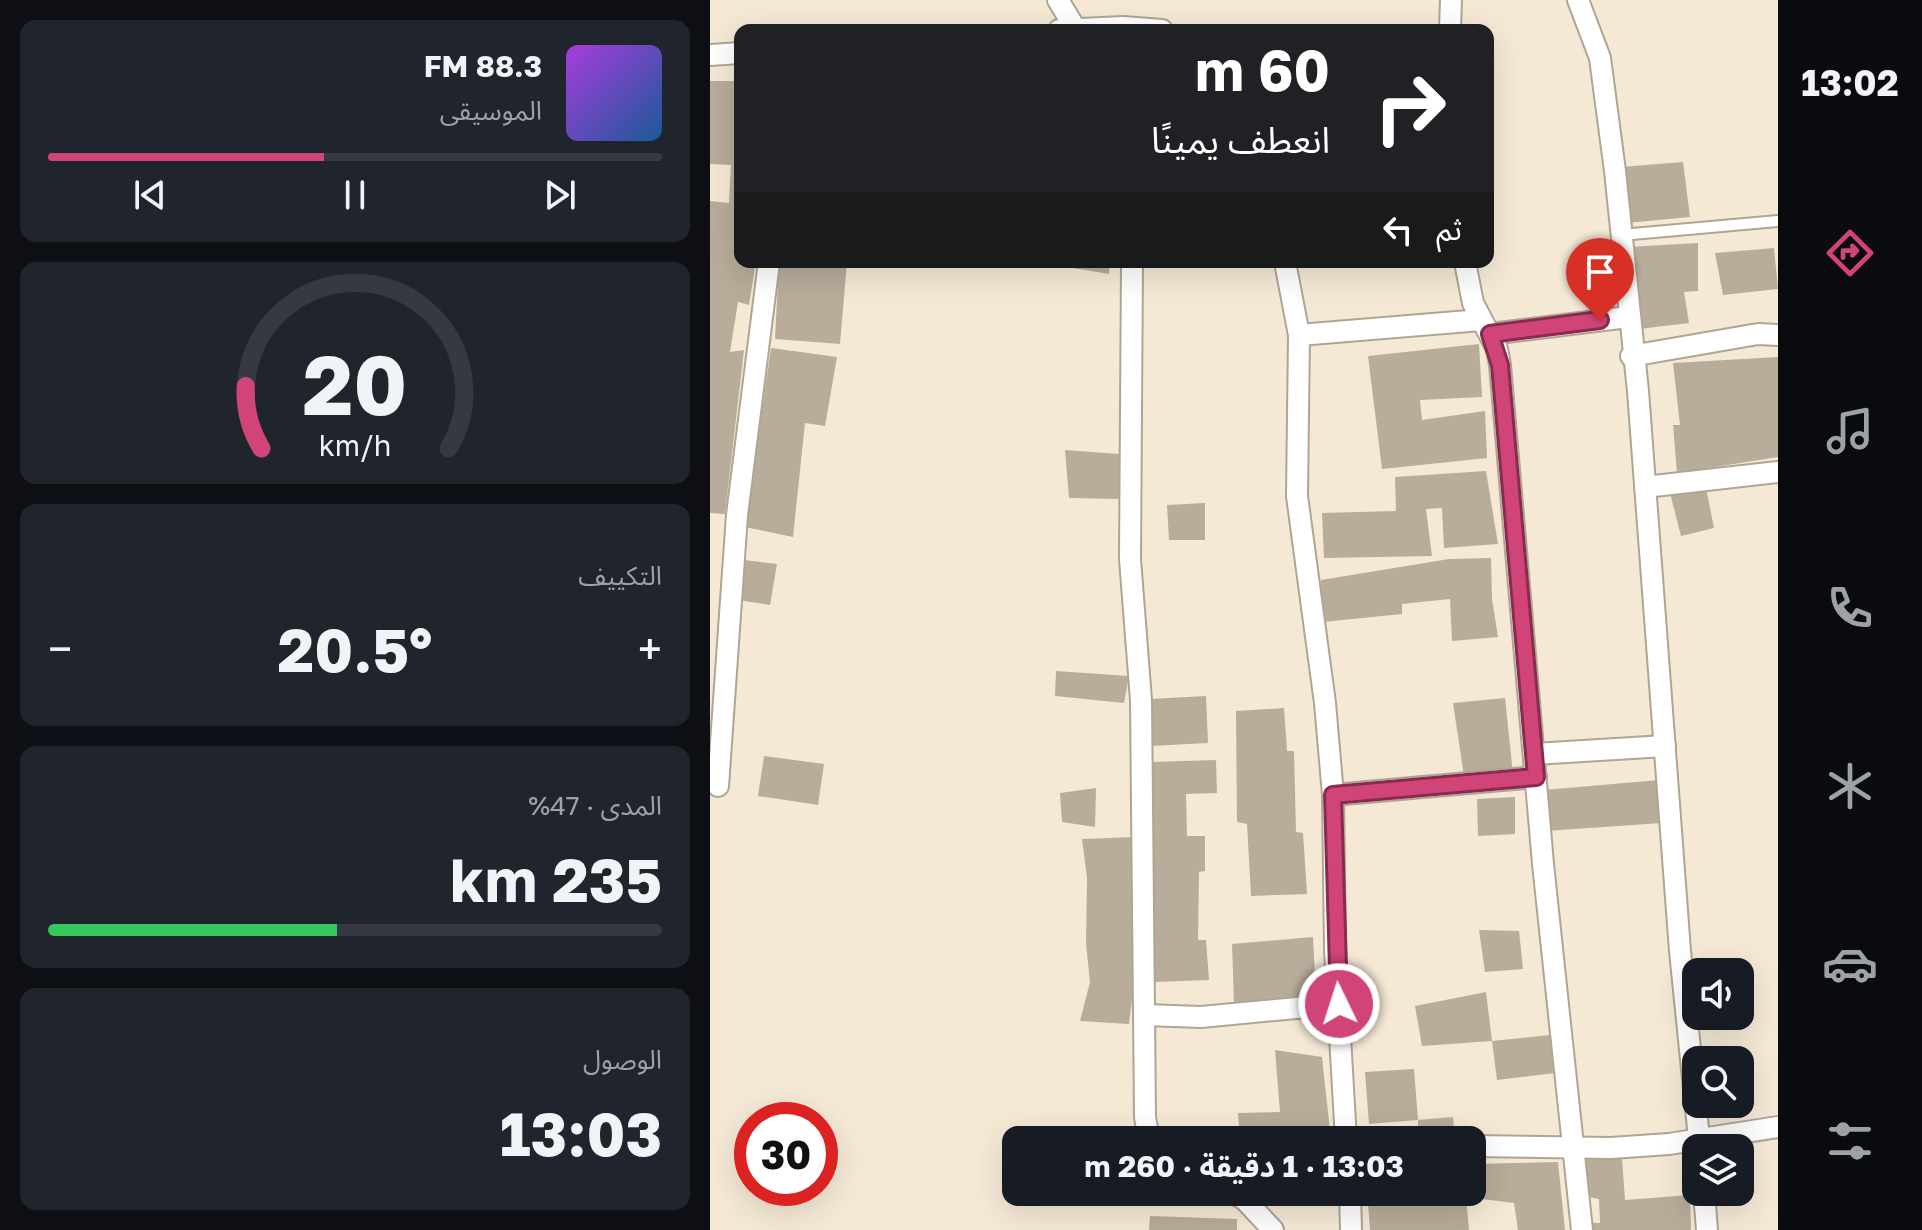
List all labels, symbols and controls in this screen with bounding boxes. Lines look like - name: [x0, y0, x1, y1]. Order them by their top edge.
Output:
- text: 60 m: [1195, 36, 1330, 103]
- text: 88.3 FM: [424, 48, 542, 84]
- icon: right: [1358, 56, 1462, 160]
- text: 13:02: [1801, 61, 1899, 104]
- text: الموسيقى: [440, 95, 542, 126]
- text: انعطف يمينًا: [1151, 118, 1330, 161]
- icon: previous: [128, 173, 172, 217]
- icon: pause: [333, 173, 377, 217]
- icon: next: [538, 173, 582, 217]
- icon: left: [1376, 208, 1420, 252]
- text: ثم: [1436, 211, 1462, 247]
- icon: directions: [1822, 225, 1878, 281]
- pin: [1566, 238, 1634, 320]
- icon: arrive: [1578, 250, 1622, 294]
- text: 20: [303, 333, 407, 433]
- icon: music: [1822, 403, 1878, 459]
- text: km/h: [319, 428, 391, 462]
- text: التكييف: [578, 560, 662, 591]
- icon: phone: [1822, 580, 1878, 636]
- text: 20.5°: [278, 613, 432, 685]
- text: −: [48, 622, 72, 675]
- text: +: [638, 622, 662, 675]
- icon: climate: [1822, 758, 1878, 814]
- text: المدى · 47%: [528, 790, 662, 821]
- text: 235 km: [450, 843, 662, 915]
- icon: car: [1822, 936, 1878, 992]
- map controls: [1682, 958, 1754, 1206]
- button: sound: [1682, 958, 1754, 1030]
- position arrow: [1297, 962, 1381, 1046]
- text: الوصول: [583, 1044, 662, 1075]
- button: search: [1682, 1046, 1754, 1118]
- text: 13:03: [500, 1097, 662, 1169]
- speed limit sign: 30: [734, 1102, 838, 1206]
- icon: filters: [1822, 1113, 1878, 1169]
- button: layers: [1682, 1134, 1754, 1206]
- text: 13:03 · 1 دقيقة · 260 m: [1084, 1148, 1404, 1184]

